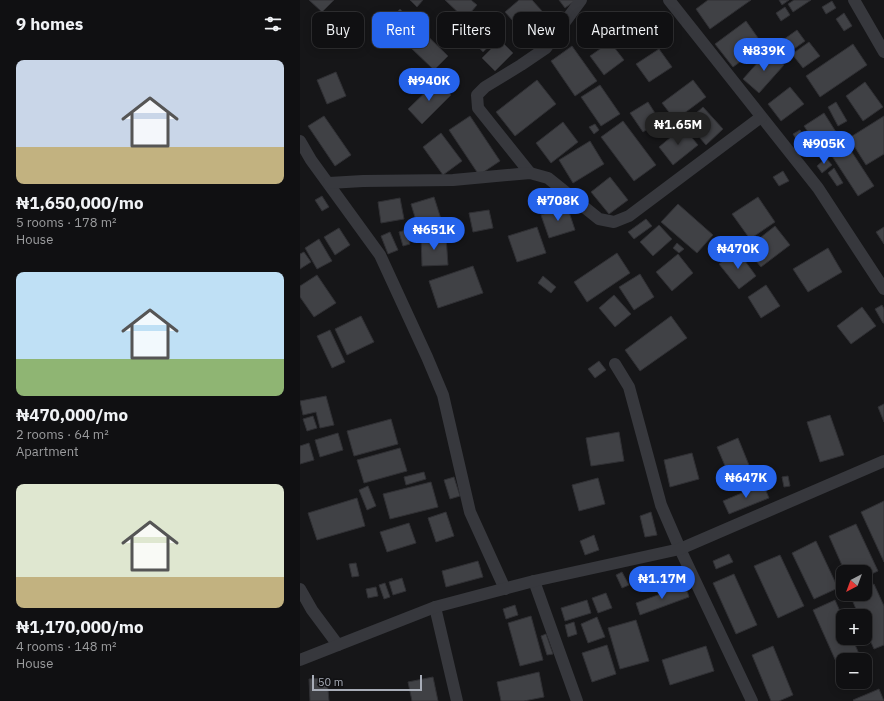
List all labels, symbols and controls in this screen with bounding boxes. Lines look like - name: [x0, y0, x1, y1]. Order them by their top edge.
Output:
- chip: Buy: [312, 12, 364, 48]
- chip: Rent: [372, 12, 429, 48]
- chip: Filters: [437, 12, 505, 48]
- chip: New: [513, 12, 569, 48]
- chip: Apartment: [577, 12, 673, 48]
- text: 9 homes: [16, 13, 83, 35]
- icon: filters: [262, 13, 284, 35]
- pin: ₦839K: [736, 38, 792, 72]
- text: ₦839K: [743, 42, 785, 59]
- pin: ₦940K: [401, 68, 457, 102]
- text: ₦940K: [408, 72, 450, 89]
- icon: home: [114, 86, 186, 158]
- pin: ₦1.65M: [645, 112, 711, 146]
- text: ₦1.65M: [654, 116, 702, 133]
- pin: ₦905K: [796, 131, 852, 165]
- text: ₦905K: [803, 135, 845, 152]
- pin: ₦708K: [530, 188, 586, 222]
- text: ₦1,650,000/mo: [16, 192, 144, 214]
- text: ₦708K: [537, 192, 579, 209]
- text: 5 rooms · 178 m²: [16, 214, 117, 231]
- pin: ₦651K: [406, 217, 462, 251]
- text: ₦651K: [413, 221, 455, 238]
- text: House: [16, 231, 53, 248]
- pin: ₦470K: [710, 236, 766, 270]
- text: ₦470K: [717, 240, 759, 257]
- icon: home: [114, 298, 186, 370]
- text: ₦470,000/mo: [16, 404, 128, 426]
- text: 2 rooms · 64 m²: [16, 426, 109, 443]
- text: Apartment: [16, 443, 79, 460]
- pin: ₦647K: [718, 465, 774, 499]
- text: ₦647K: [725, 469, 767, 486]
- icon: home: [114, 510, 186, 582]
- north arrow: [836, 565, 872, 601]
- map controls: [836, 565, 872, 689]
- pin: ₦1.17M: [629, 566, 695, 600]
- text: ₦1.17M: [638, 570, 686, 587]
- button: +: [836, 609, 872, 645]
- text: ₦1,170,000/mo: [16, 616, 144, 638]
- text: 4 rooms · 148 m²: [16, 638, 117, 655]
- button: −: [836, 653, 872, 689]
- text: House: [16, 655, 53, 672]
- scale bar: [312, 673, 422, 692]
- text: 50 m: [318, 675, 343, 689]

